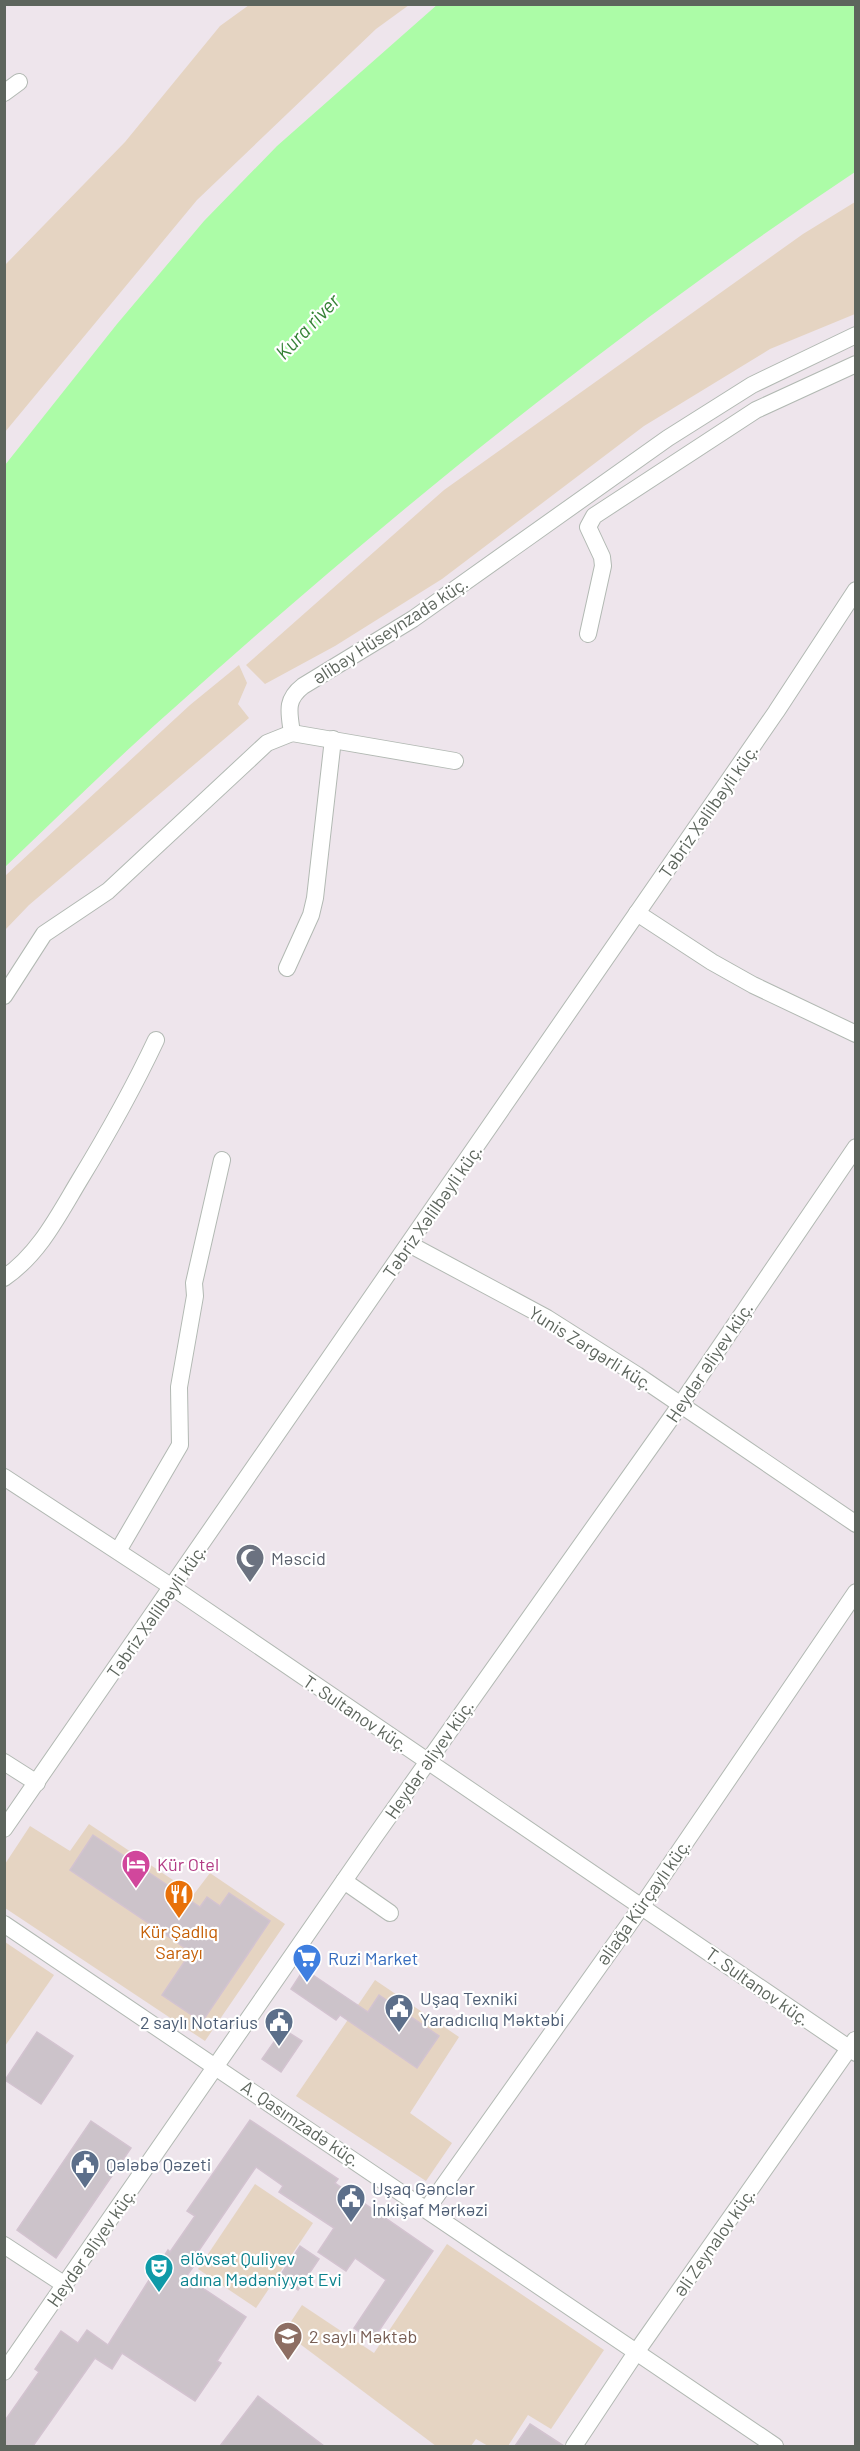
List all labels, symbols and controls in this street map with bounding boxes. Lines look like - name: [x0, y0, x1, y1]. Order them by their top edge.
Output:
- water label: Kura river: [270, 288, 345, 364]
- street label: Əlibəy Hüseynzadə küç.: [308, 572, 472, 688]
- street label: Təbriz Xəlilbəyli küç.: [654, 740, 762, 882]
- street label: Təbriz Xəlilbəyli küç.: [378, 1140, 486, 1282]
- street label: Heydər Əliyev küç.: [661, 1298, 757, 1426]
- street label: Yunis Zərgərli küç.: [525, 1301, 657, 1395]
- street label: Təbriz Xəlilbəyli küç.: [102, 1540, 210, 1682]
- mosque icon: Məscid: [234, 1542, 266, 1584]
- place label: Məscid: [271, 1547, 326, 1569]
- street label: T. Sultanov küç.: [299, 1670, 413, 1756]
- street label: Heydər Əliyev küç.: [380, 1695, 478, 1823]
- street label: Əliağa Kürçaylı küç.: [591, 1835, 695, 1969]
- hotel icon: Kür Otel: [120, 1848, 152, 1890]
- place label: Kür Otel: [157, 1853, 219, 1875]
- restaurant icon: Kür Şadlıq Sarayı: [163, 1878, 195, 1920]
- place label: Kür Şadlıq Sarayı: [140, 1920, 218, 1963]
- supermarket icon: Ruzi Market: [291, 1942, 323, 1984]
- street label: T. Sultanov küç.: [702, 1942, 814, 2030]
- place label: Ruzi Market: [328, 1947, 418, 1969]
- place label: Uşaq Texniki Yaradıcılıq Məktəbi: [420, 1987, 565, 2030]
- public building icon: Uşaq Texniki Yaradıcılıq Məktəbi: [383, 1992, 415, 2034]
- public building icon: 2 saylı Notarius: [263, 2006, 295, 2048]
- place label: 2 saylı Notarius: [140, 2011, 258, 2033]
- street label: A. Qasımzadə küç.: [237, 2075, 365, 2171]
- public building icon: Qələbə Qəzeti: [69, 2148, 101, 2190]
- place label: Qələbə Qəzeti: [106, 2153, 211, 2175]
- place label: Uşaq Gənclər İnkişaf Mərkəzi: [372, 2177, 488, 2220]
- public building icon: Uşaq Gənclər İnkişaf Mərkəzi: [335, 2182, 367, 2224]
- street label: Heydər Əliyev küç.: [42, 2183, 140, 2311]
- street label: Əli Zeynalov küç.: [668, 2183, 760, 2301]
- place label: Əlövsət Quliyev adına Mədəniyyət Evi: [180, 2247, 342, 2290]
- theatre icon: Əlövsət Quliyev adına Mədəniyyət Evi: [143, 2252, 175, 2294]
- school or university icon: 2 saylı Məktəb: [272, 2320, 304, 2362]
- place label: 2 saylı Məktəb: [309, 2325, 417, 2347]

